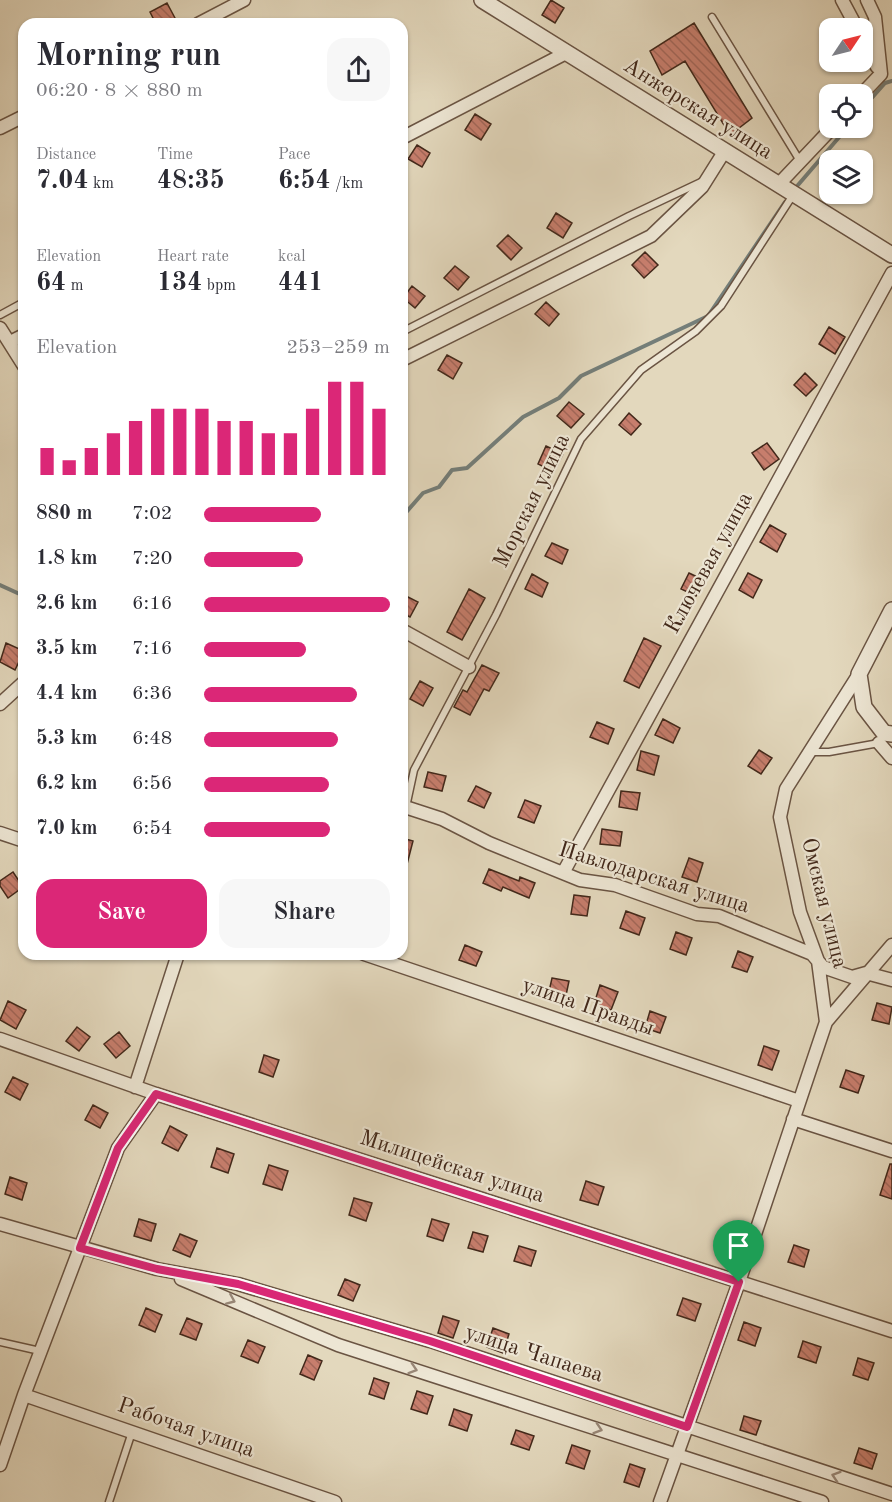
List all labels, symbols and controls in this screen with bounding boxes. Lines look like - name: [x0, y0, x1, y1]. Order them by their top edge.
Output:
- north arrow: [819, 18, 873, 72]
- map controls: [819, 18, 873, 204]
- button: share: [327, 38, 390, 101]
- text: Morning run: [36, 40, 221, 73]
- street label: Анжерская улица: [619, 54, 777, 164]
- text: 06:20 · 8 × 880 m: [36, 81, 203, 101]
- button: locate: [819, 84, 873, 138]
- text: Distance: [36, 147, 96, 163]
- text: Time: [157, 147, 193, 163]
- text: Pace: [278, 147, 310, 163]
- button: layers: [819, 150, 873, 204]
- text: 7.04: [36, 168, 89, 194]
- text: 48:35: [157, 168, 225, 194]
- text: 6:54: [278, 168, 331, 194]
- text: km: [89, 176, 114, 192]
- text: /km: [331, 176, 363, 192]
- text: Elevation: [36, 249, 101, 265]
- text: Heart rate: [157, 249, 229, 265]
- text: kcal: [278, 249, 306, 265]
- text: 64: [36, 270, 66, 296]
- text: 134: [157, 270, 202, 296]
- text: 441: [278, 270, 323, 296]
- text: m: [66, 278, 83, 294]
- text: bpm: [202, 278, 236, 294]
- text: Elevation: [36, 338, 117, 358]
- text: 253–259 m: [287, 338, 390, 358]
- street label: Морская улица: [490, 430, 574, 571]
- street label: Ключевая улица: [661, 488, 757, 637]
- text: 880 m: [36, 504, 92, 524]
- text: 7:02: [132, 504, 172, 524]
- text: 1.8 km: [36, 549, 98, 569]
- text: 7:20: [132, 549, 172, 569]
- text: 2.6 km: [36, 594, 98, 614]
- text: 6:16: [132, 594, 172, 614]
- text: 3.5 km: [36, 639, 98, 659]
- text: 7:16: [132, 639, 172, 659]
- text: 4.4 km: [36, 684, 98, 704]
- text: 6:36: [132, 684, 172, 704]
- text: 5.3 km: [36, 729, 98, 749]
- text: 6:48: [132, 729, 172, 749]
- text: 6.2 km: [36, 774, 98, 794]
- text: 6:56: [132, 774, 172, 794]
- text: 7.0 km: [36, 819, 98, 839]
- text: 6:54: [132, 819, 172, 839]
- street label: Омская улица: [797, 836, 851, 971]
- street label: Павлодарская улица: [556, 838, 752, 918]
- button: Save: [36, 879, 207, 948]
- button: Share: [219, 879, 390, 948]
- street label: улица Правды: [519, 974, 657, 1040]
- street label: Милицейская улица: [357, 1127, 547, 1207]
- pin: [713, 1220, 764, 1282]
- icon: arrive: [722, 1229, 755, 1262]
- one-way arrow: [224, 1293, 235, 1305]
- street label: улица Чапаева: [462, 1321, 606, 1387]
- one-way arrow: [407, 1362, 418, 1374]
- street label: Рабочая улица: [115, 1394, 257, 1462]
- one-way arrow: [592, 1422, 603, 1434]
- one-way arrow: [831, 1471, 842, 1484]

